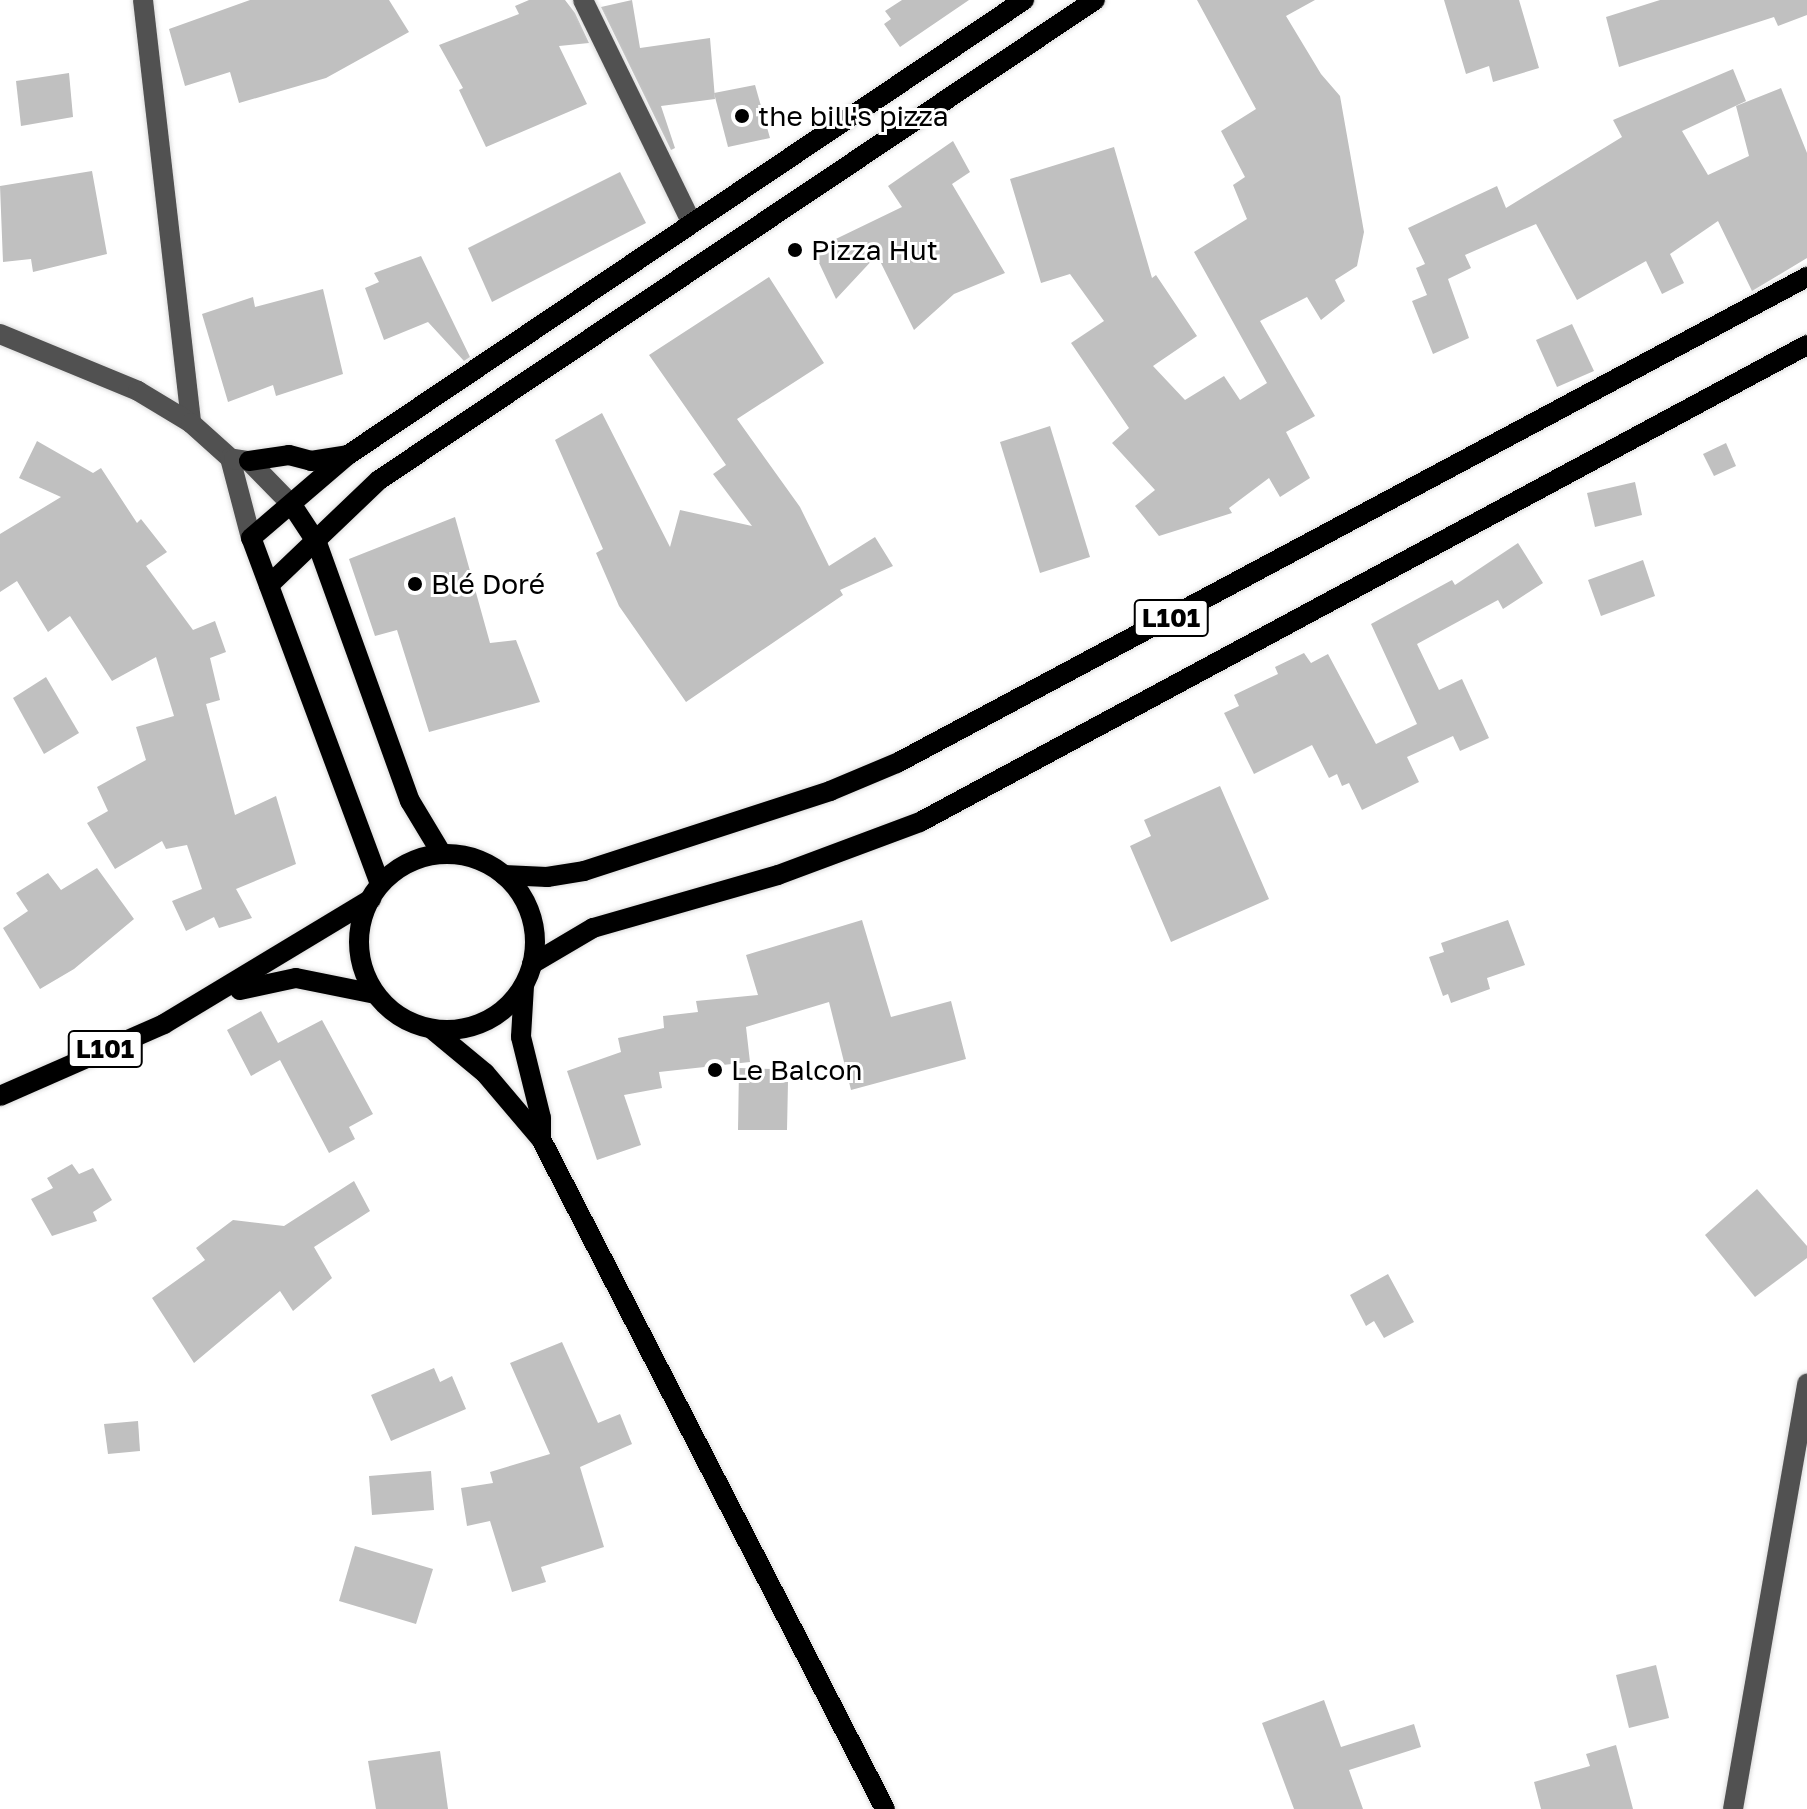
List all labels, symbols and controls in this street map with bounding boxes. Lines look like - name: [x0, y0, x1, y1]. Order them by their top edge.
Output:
- place label: the bill's pizza: [758, 99, 949, 133]
- marker: the bill's pizza: [733, 107, 751, 125]
- place label: Pizza Hut: [811, 233, 938, 267]
- marker: Pizza Hut: [786, 241, 804, 259]
- place label: Blé Doré: [431, 567, 545, 601]
- marker: Blé Doré: [406, 575, 424, 593]
- road number: L101: [1133, 596, 1209, 640]
- road number: L101: [67, 1027, 143, 1071]
- place label: Le Balcon: [731, 1053, 862, 1087]
- marker: Le Balcon: [706, 1061, 724, 1079]

